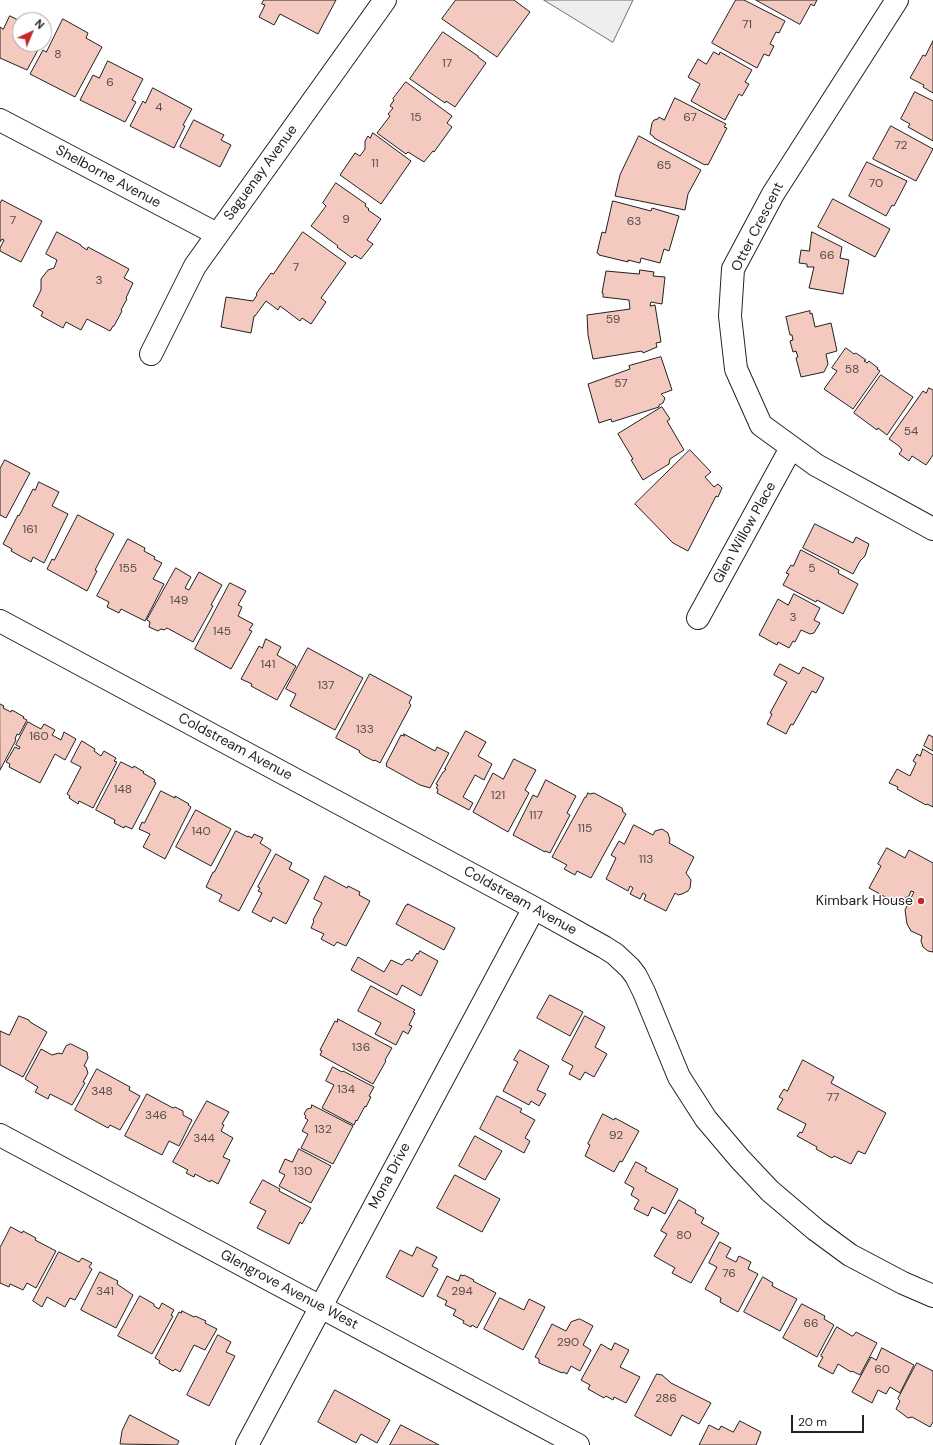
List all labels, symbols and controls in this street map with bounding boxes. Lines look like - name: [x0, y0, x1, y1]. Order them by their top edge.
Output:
- north arrow: [12, 12, 52, 52]
- text: N: [32, 16, 47, 32]
- house number: 71: [742, 18, 752, 32]
- house number: 8: [54, 48, 62, 62]
- house number: 17: [442, 57, 452, 71]
- house number: 6: [106, 76, 114, 90]
- house number: 4: [155, 101, 163, 115]
- house number: 15: [410, 111, 422, 125]
- house number: 67: [683, 111, 697, 125]
- street label: Saguenay Avenue: [221, 122, 301, 224]
- house number: 72: [894, 139, 908, 153]
- street label: Shelborne Avenue: [53, 142, 163, 212]
- house number: 11: [371, 157, 379, 171]
- house number: 65: [657, 159, 671, 173]
- house number: 70: [869, 177, 883, 191]
- street label: Otter Crescent: [728, 180, 788, 274]
- house number: 9: [342, 213, 350, 227]
- house number: 7: [10, 214, 16, 228]
- house number: 63: [627, 215, 641, 229]
- house number: 66: [819, 249, 835, 263]
- house number: 7: [293, 261, 299, 275]
- house number: 3: [95, 274, 103, 288]
- house number: 59: [606, 313, 620, 327]
- house number: 58: [845, 363, 859, 377]
- house number: 57: [614, 377, 628, 391]
- house number: 54: [904, 425, 918, 439]
- street label: Glen Willow Place: [710, 479, 780, 587]
- house number: 161: [22, 523, 38, 537]
- house number: 155: [119, 562, 137, 576]
- house number: 5: [808, 562, 816, 576]
- house number: 149: [170, 594, 188, 608]
- house number: 3: [789, 611, 797, 625]
- house number: 145: [213, 625, 231, 639]
- house number: 141: [261, 658, 275, 672]
- house number: 137: [317, 679, 335, 693]
- street label: Coldstream Avenue: [175, 710, 295, 784]
- house number: 133: [356, 723, 374, 737]
- house number: 160: [29, 730, 49, 744]
- house number: 148: [114, 783, 132, 797]
- house number: 121: [491, 789, 505, 803]
- house number: 117: [529, 809, 543, 823]
- house number: 115: [578, 822, 592, 836]
- house number: 140: [191, 825, 211, 839]
- house number: 113: [639, 853, 653, 867]
- street label: Coldstream Avenue: [461, 863, 579, 939]
- place label: Kimbark House: [816, 893, 913, 909]
- marker: Kimbark House: [916, 896, 926, 906]
- house number: 136: [352, 1041, 370, 1055]
- house number: 134: [337, 1083, 355, 1097]
- house number: 348: [91, 1085, 113, 1099]
- house number: 77: [827, 1091, 839, 1105]
- house number: 346: [145, 1109, 167, 1123]
- house number: 132: [314, 1123, 332, 1137]
- house number: 92: [609, 1129, 623, 1143]
- house number: 344: [193, 1132, 215, 1146]
- street label: Mona Drive: [366, 1140, 414, 1212]
- house number: 130: [293, 1165, 313, 1179]
- house number: 80: [676, 1229, 692, 1243]
- street label: Glengrove Avenue West: [217, 1247, 361, 1333]
- house number: 76: [722, 1267, 736, 1281]
- house number: 341: [96, 1285, 114, 1299]
- house number: 294: [451, 1285, 473, 1299]
- house number: 66: [803, 1317, 819, 1331]
- house number: 290: [557, 1336, 579, 1350]
- house number: 60: [874, 1363, 890, 1377]
- house number: 286: [655, 1392, 677, 1406]
- scale bar: [793, 1407, 866, 1433]
- text: 20 m: [798, 1414, 827, 1430]

